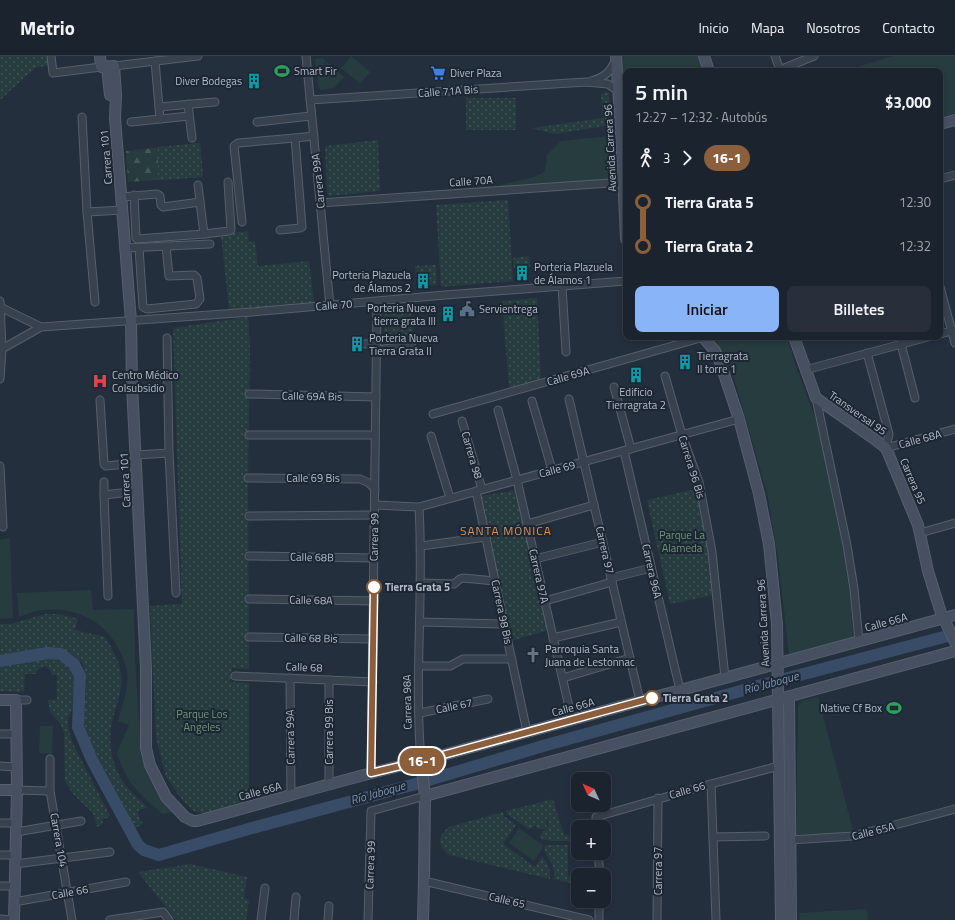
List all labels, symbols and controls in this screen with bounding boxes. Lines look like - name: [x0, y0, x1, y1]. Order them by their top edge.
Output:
- text: Metrio: [20, 13, 75, 42]
- text: Inicio: [698, 17, 729, 38]
- text: Mapa: [751, 17, 784, 38]
- text: Nosotros: [806, 17, 860, 38]
- text: Contacto: [882, 17, 935, 38]
- sports icon: Smart Fir: [273, 62, 291, 80]
- place label: Smart Fir: [294, 63, 337, 79]
- supermarket icon: Diver Plaza: [429, 64, 447, 82]
- place label: Diver Plaza: [450, 65, 502, 81]
- building icon: Diver Bodegas: [245, 72, 263, 90]
- place label: Diver Bodegas: [175, 73, 242, 89]
- text: 5 min: [635, 75, 688, 109]
- street label: Calle 71A Bis: [417, 81, 479, 101]
- text: $3,000: [885, 91, 931, 114]
- street label: Avenida Carrera 96: [600, 104, 620, 192]
- text: 12:27 – 12:32 · Autobús: [635, 107, 767, 127]
- street label: Carrera 101: [96, 129, 116, 185]
- icon: walk: [635, 147, 657, 169]
- icon: forward: [676, 147, 698, 169]
- text: 16-1: [712, 147, 742, 168]
- text: 3: [663, 148, 670, 168]
- street label: Carrera 99A: [307, 152, 329, 209]
- street label: Calle 70A: [449, 171, 494, 190]
- text: Tierra Grata 5: [665, 191, 754, 214]
- text: 12:30: [899, 192, 931, 212]
- text: Tierra Grata 2: [665, 235, 754, 258]
- text: 12:32: [899, 236, 931, 256]
- place label: Porteria Plazuela de Álamos 1: [534, 259, 613, 288]
- building icon: Porteria Plazuela de Álamos 1: [513, 264, 531, 282]
- place label: Porteria Plazuela de Álamos 2: [332, 267, 411, 296]
- building icon: Porteria Plazuela de Álamos 2: [414, 272, 432, 290]
- button: Iniciar: [635, 286, 779, 332]
- button: Billetes: [787, 286, 931, 332]
- street label: Calle 70: [315, 295, 353, 315]
- place label: Porteria Nueva tierra grata III: [367, 300, 436, 329]
- public building icon: Servientrega: [458, 300, 476, 318]
- place label: Servientrega: [479, 301, 538, 317]
- building icon: Porteria Nueva tierra grata III: [439, 305, 457, 323]
- place label: Porteria Nueva Tierra Grata II: [369, 330, 439, 359]
- building icon: Porteria Nueva Tierra Grata II: [348, 335, 366, 353]
- place label: Tierragrata II torre 1: [697, 348, 749, 377]
- building icon: Tierragrata II torre 1: [676, 353, 694, 371]
- street label: Calle 69A: [545, 362, 591, 390]
- building icon: Edificio Tierragrata 2: [627, 366, 645, 384]
- place label: Centro Médico Colsubsidio: [112, 367, 179, 396]
- hospital icon: Centro Médico Colsubsidio: [91, 372, 109, 390]
- place label: Edificio Tierragrata 2: [606, 384, 666, 413]
- street label: Calle 69A Bis: [282, 387, 342, 405]
- street label: Transversal 95: [826, 387, 890, 439]
- street label: Calle 68A: [897, 426, 943, 452]
- street label: Carrera 98: [458, 429, 486, 481]
- street label: Carrera 96 Bis: [675, 433, 709, 501]
- street label: Carrera 101: [116, 452, 134, 508]
- street label: Carrera 95: [896, 456, 930, 506]
- street label: Calle 69: [537, 457, 577, 481]
- street label: Calle 69 Bis: [286, 470, 340, 486]
- street label: Carrera 99: [366, 513, 382, 561]
- district label: SANTA MÓNICA: [460, 521, 552, 540]
- street label: Carrera 97: [592, 525, 618, 575]
- park label: Parque La Alameda: [659, 527, 705, 556]
- street label: Carrera 96A: [638, 542, 666, 600]
- street label: Carrera 97A: [525, 547, 553, 605]
- street label: Calle 68B: [290, 549, 334, 565]
- street label: Carrera 98 Bis: [487, 578, 517, 646]
- marker: Tierra Grata 5: [366, 579, 382, 595]
- place label: Tierra Grata 5: [385, 579, 450, 595]
- street label: Avenida Carrera 96: [753, 579, 773, 667]
- street label: Calle 68A: [289, 592, 333, 608]
- street label: Calle 66A: [863, 609, 909, 635]
- street label: Calle 68 Bis: [284, 630, 338, 646]
- place label: Parroquia Santa Juana de Lestonnac: [545, 641, 635, 670]
- church icon: Parroquia Santa Juana de Lestonnac: [524, 646, 542, 664]
- street label: Calle 68: [285, 658, 323, 676]
- water label: Río Jaboque: [741, 666, 802, 699]
- street label: Carrera 98A: [399, 674, 415, 730]
- marker: Tierra Grata 2: [644, 690, 660, 706]
- place label: Tierra Grata 2: [663, 690, 728, 706]
- street label: Calle 66A: [550, 694, 596, 720]
- street label: Calle 67: [434, 695, 474, 717]
- street label: Carrera 99 Bis: [321, 699, 337, 765]
- sports icon: Native Cf Box: [885, 699, 903, 717]
- place label: Native Cf Box: [820, 700, 882, 716]
- park label: Parque Los Angeles: [176, 706, 228, 735]
- street label: Carrera 99A: [282, 709, 298, 765]
- line badge: 16-1: [394, 748, 450, 774]
- text: 16-1: [407, 750, 437, 771]
- north arrow: [571, 772, 611, 812]
- map controls: [571, 772, 611, 908]
- water label: Río Jaboque: [348, 775, 409, 809]
- street label: Calle 66: [667, 777, 707, 803]
- street label: Calle 66A: [237, 778, 283, 804]
- street label: Carrera 104: [46, 812, 72, 868]
- street label: Calle 65A: [850, 818, 896, 844]
- button: +: [571, 820, 611, 860]
- street label: Carrera 99: [361, 840, 379, 890]
- street label: Carrera 97: [650, 847, 666, 895]
- button: −: [571, 868, 611, 908]
- street label: Calle 66: [50, 881, 90, 903]
- street label: Calle 65: [487, 888, 527, 912]

